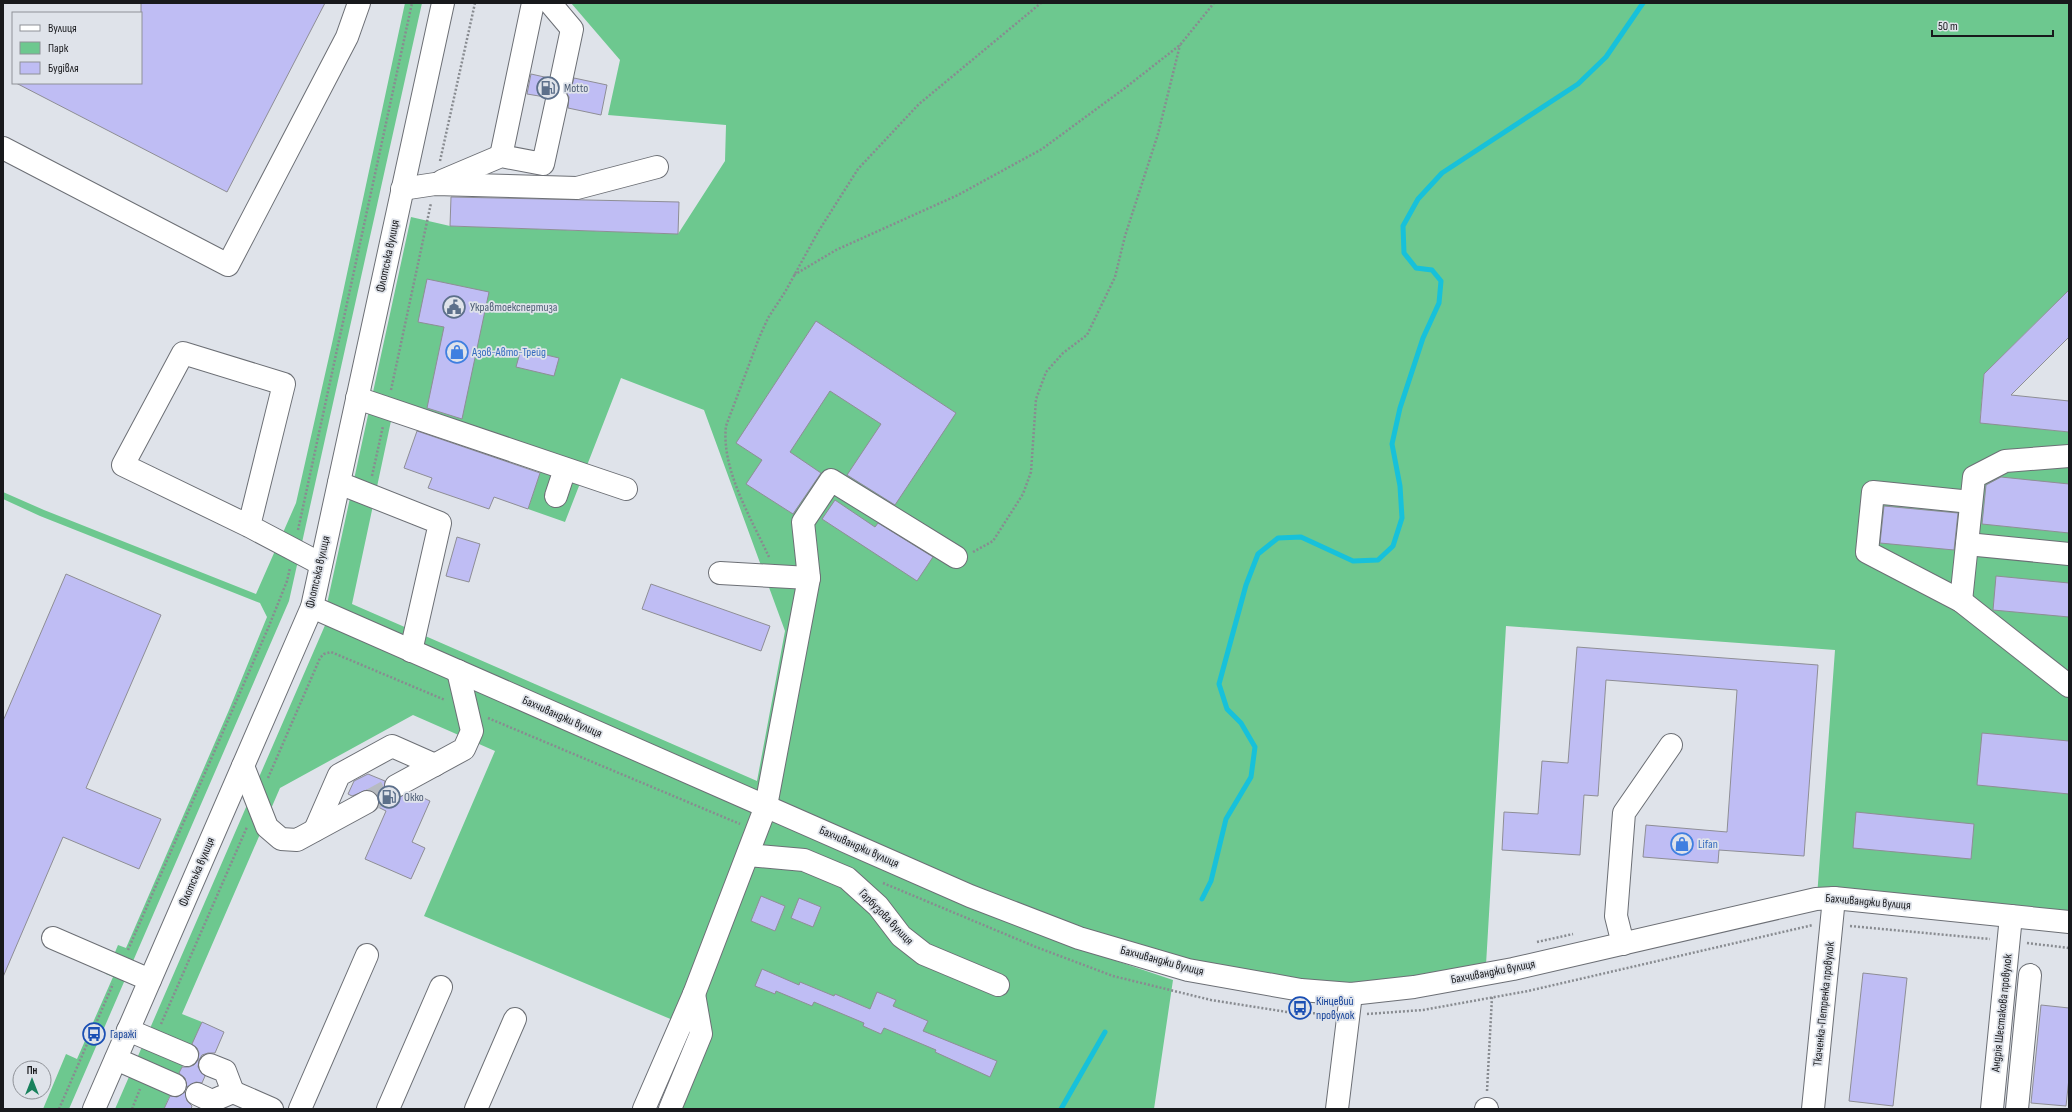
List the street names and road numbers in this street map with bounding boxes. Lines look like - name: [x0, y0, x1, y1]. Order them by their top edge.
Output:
- street label: Флотська вулиця: [373, 218, 403, 294]
- street label: Флотська вулиця: [302, 534, 334, 610]
- street label: Бахчиванджи вулиця: [520, 693, 604, 741]
- street label: Бахчиванджи вулиця: [817, 823, 901, 871]
- street label: Флотська вулиця: [176, 835, 218, 909]
- street label: Гарбузова вулиця: [856, 886, 917, 948]
- street label: Бахчиванджи вулиця: [1825, 891, 1912, 913]
- street label: Ткаченка-Петренка провулок: [1810, 941, 1838, 1067]
- street label: Бахчиванджи вулиця: [1119, 943, 1206, 979]
- street label: Андрія Шестакова провулок: [1988, 953, 2016, 1074]
- street label: Бахчиванджи вулиця: [1450, 956, 1537, 988]

